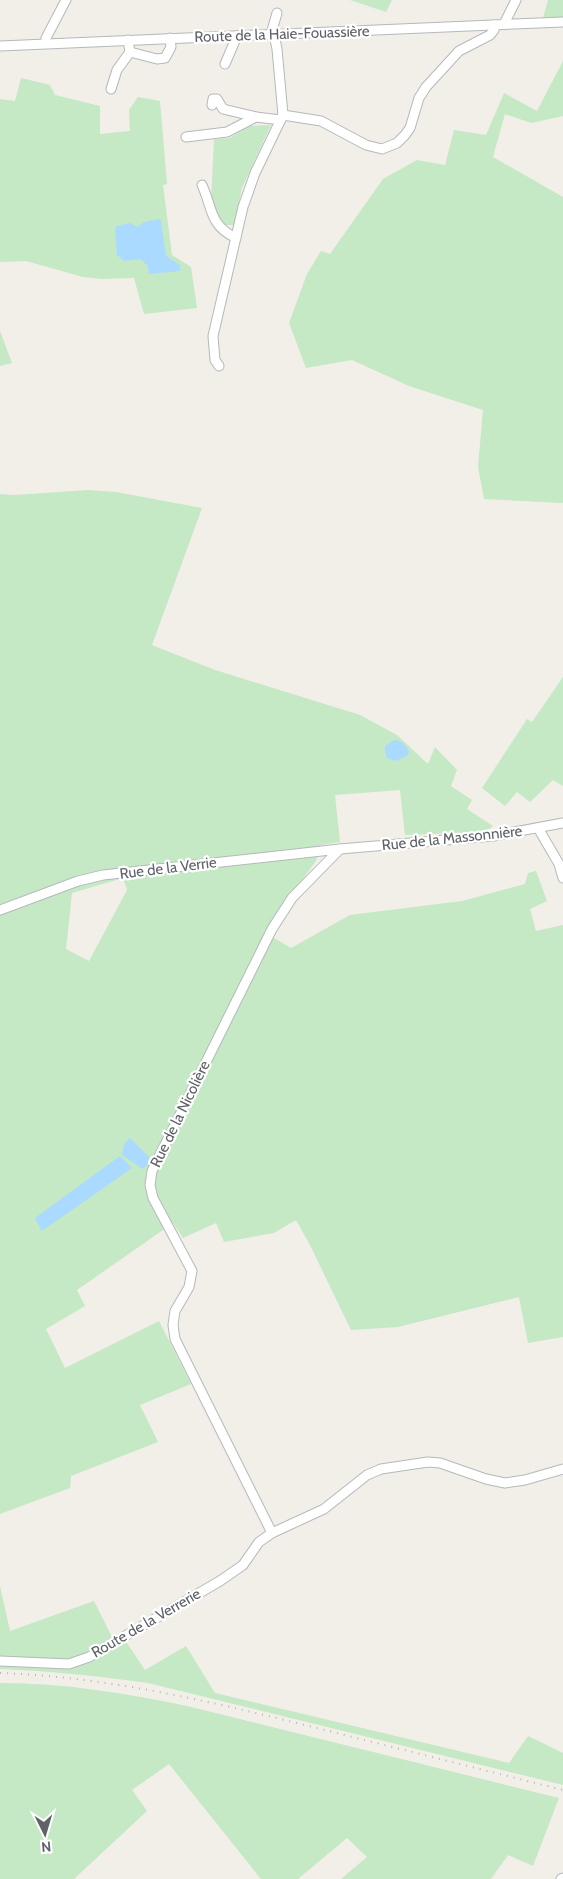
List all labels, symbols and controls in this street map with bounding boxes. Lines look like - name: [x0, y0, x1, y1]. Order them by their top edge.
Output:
- street label: Route de la Haie-Fouassière: [194, 22, 370, 46]
- street label: Rue de la Massonnière: [381, 822, 523, 854]
- street label: Rue de la Verrie: [118, 853, 218, 883]
- street label: Rue de la Nicolière: [146, 1057, 214, 1170]
- street label: Route de la Verrerie: [88, 1584, 204, 1662]
- north arrow: [20, 1809, 70, 1859]
- text: N: [40, 1838, 52, 1856]

